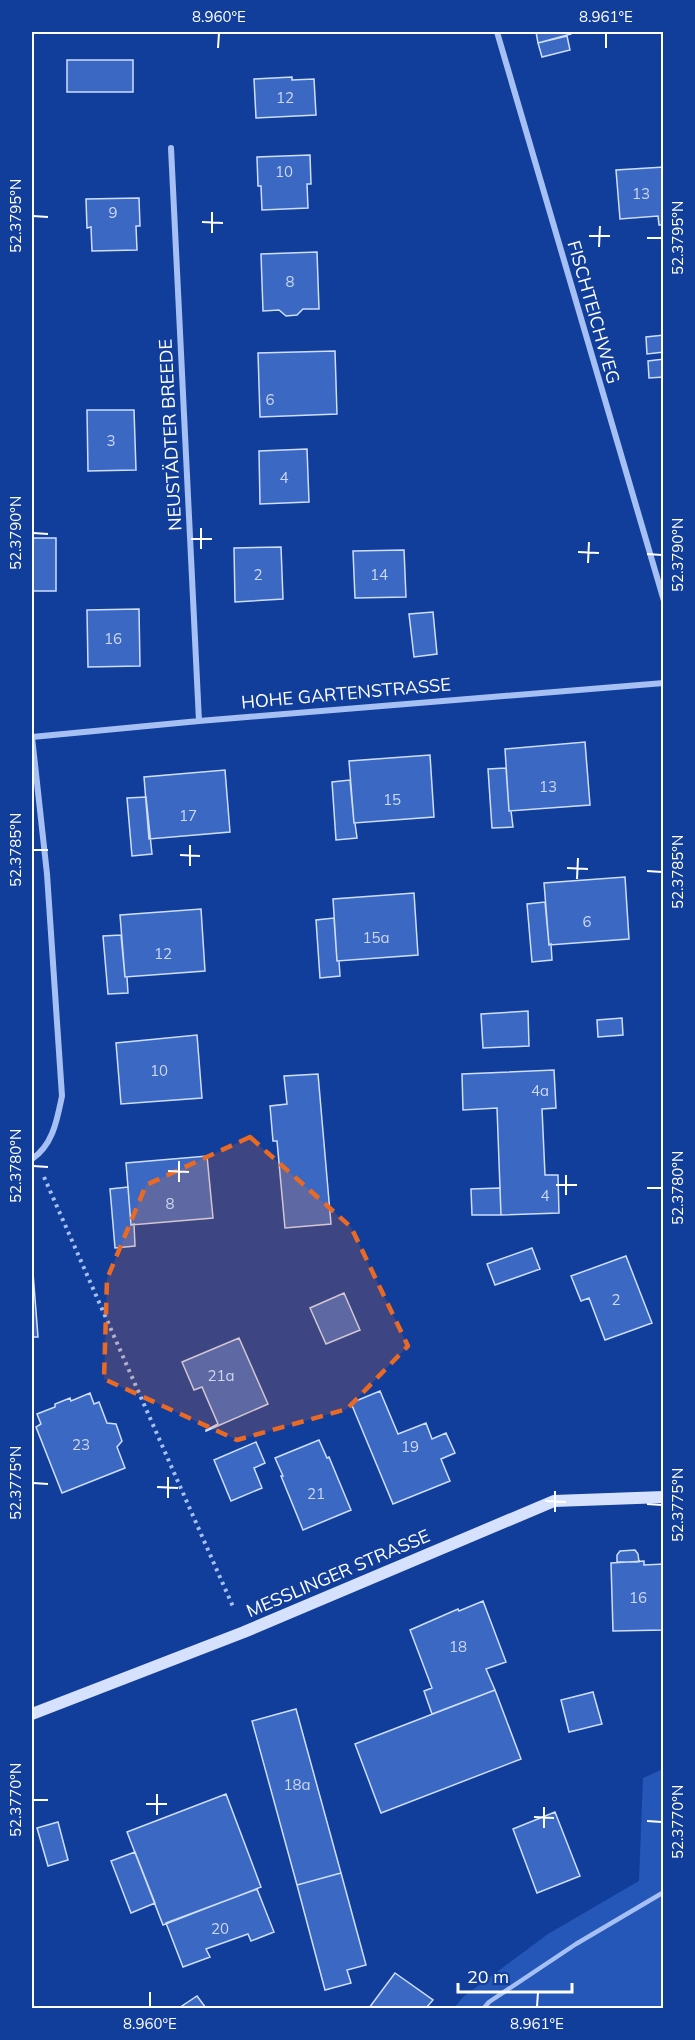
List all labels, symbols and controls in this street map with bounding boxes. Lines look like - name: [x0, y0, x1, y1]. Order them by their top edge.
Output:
- text: 8.960°E: [192, 7, 246, 26]
- text: 8.961°E: [579, 7, 633, 26]
- house number: 12: [276, 88, 294, 107]
- house number: 10: [275, 162, 293, 181]
- text: 52.3795°N: [6, 179, 25, 253]
- house number: 13: [632, 184, 650, 203]
- text: 52.3795°N: [668, 201, 687, 275]
- house number: 9: [108, 203, 118, 222]
- street label: FISCHTEICHWEG: [563, 238, 625, 386]
- house number: 8: [285, 272, 295, 291]
- street label: NEUSTÄDTER BREEDE: [153, 339, 187, 531]
- house number: 6: [265, 390, 275, 409]
- house number: 3: [106, 431, 116, 450]
- house number: 4: [279, 468, 289, 487]
- text: 52.3790°N: [6, 496, 25, 570]
- text: 52.3790°N: [668, 518, 687, 592]
- house number: 2: [253, 565, 263, 584]
- house number: 14: [370, 565, 388, 584]
- house number: 16: [104, 629, 122, 648]
- street label: HOHE GARTENSTRASSE: [240, 672, 452, 714]
- house number: 13: [539, 777, 557, 796]
- house number: 15: [383, 790, 401, 809]
- house number: 17: [179, 806, 197, 825]
- text: 52.3785°N: [6, 813, 25, 887]
- text: 52.3785°N: [668, 835, 687, 909]
- house number: 6: [582, 912, 592, 931]
- house number: 15a: [362, 928, 390, 947]
- house number: 12: [154, 944, 172, 963]
- house number: 10: [150, 1061, 168, 1080]
- house number: 4a: [531, 1081, 549, 1100]
- text: 52.3780°N: [6, 1129, 25, 1203]
- text: 52.3780°N: [668, 1151, 687, 1225]
- house number: 4: [540, 1186, 550, 1205]
- house number: 8: [165, 1194, 175, 1213]
- house number: 2: [611, 1290, 621, 1309]
- house number: 21a: [207, 1366, 235, 1385]
- house number: 23: [72, 1435, 90, 1454]
- house number: 19: [401, 1437, 419, 1456]
- text: 52.3775°N: [6, 1446, 25, 1520]
- text: 52.3775°N: [668, 1468, 687, 1542]
- house number: 21: [307, 1484, 325, 1503]
- street label: MESSLINGER STRASSE: [243, 1524, 433, 1622]
- house number: 16: [629, 1588, 647, 1607]
- house number: 18: [449, 1637, 467, 1656]
- text: 52.3770°N: [6, 1763, 25, 1837]
- house number: 18a: [283, 1775, 311, 1794]
- text: 52.3770°N: [668, 1785, 687, 1859]
- house number: 20: [211, 1919, 229, 1938]
- scale bar: [458, 1956, 572, 1994]
- text: 20 m: [467, 1965, 509, 1988]
- text: 8.960°E: [123, 2014, 177, 2033]
- text: 8.961°E: [510, 2014, 564, 2033]

